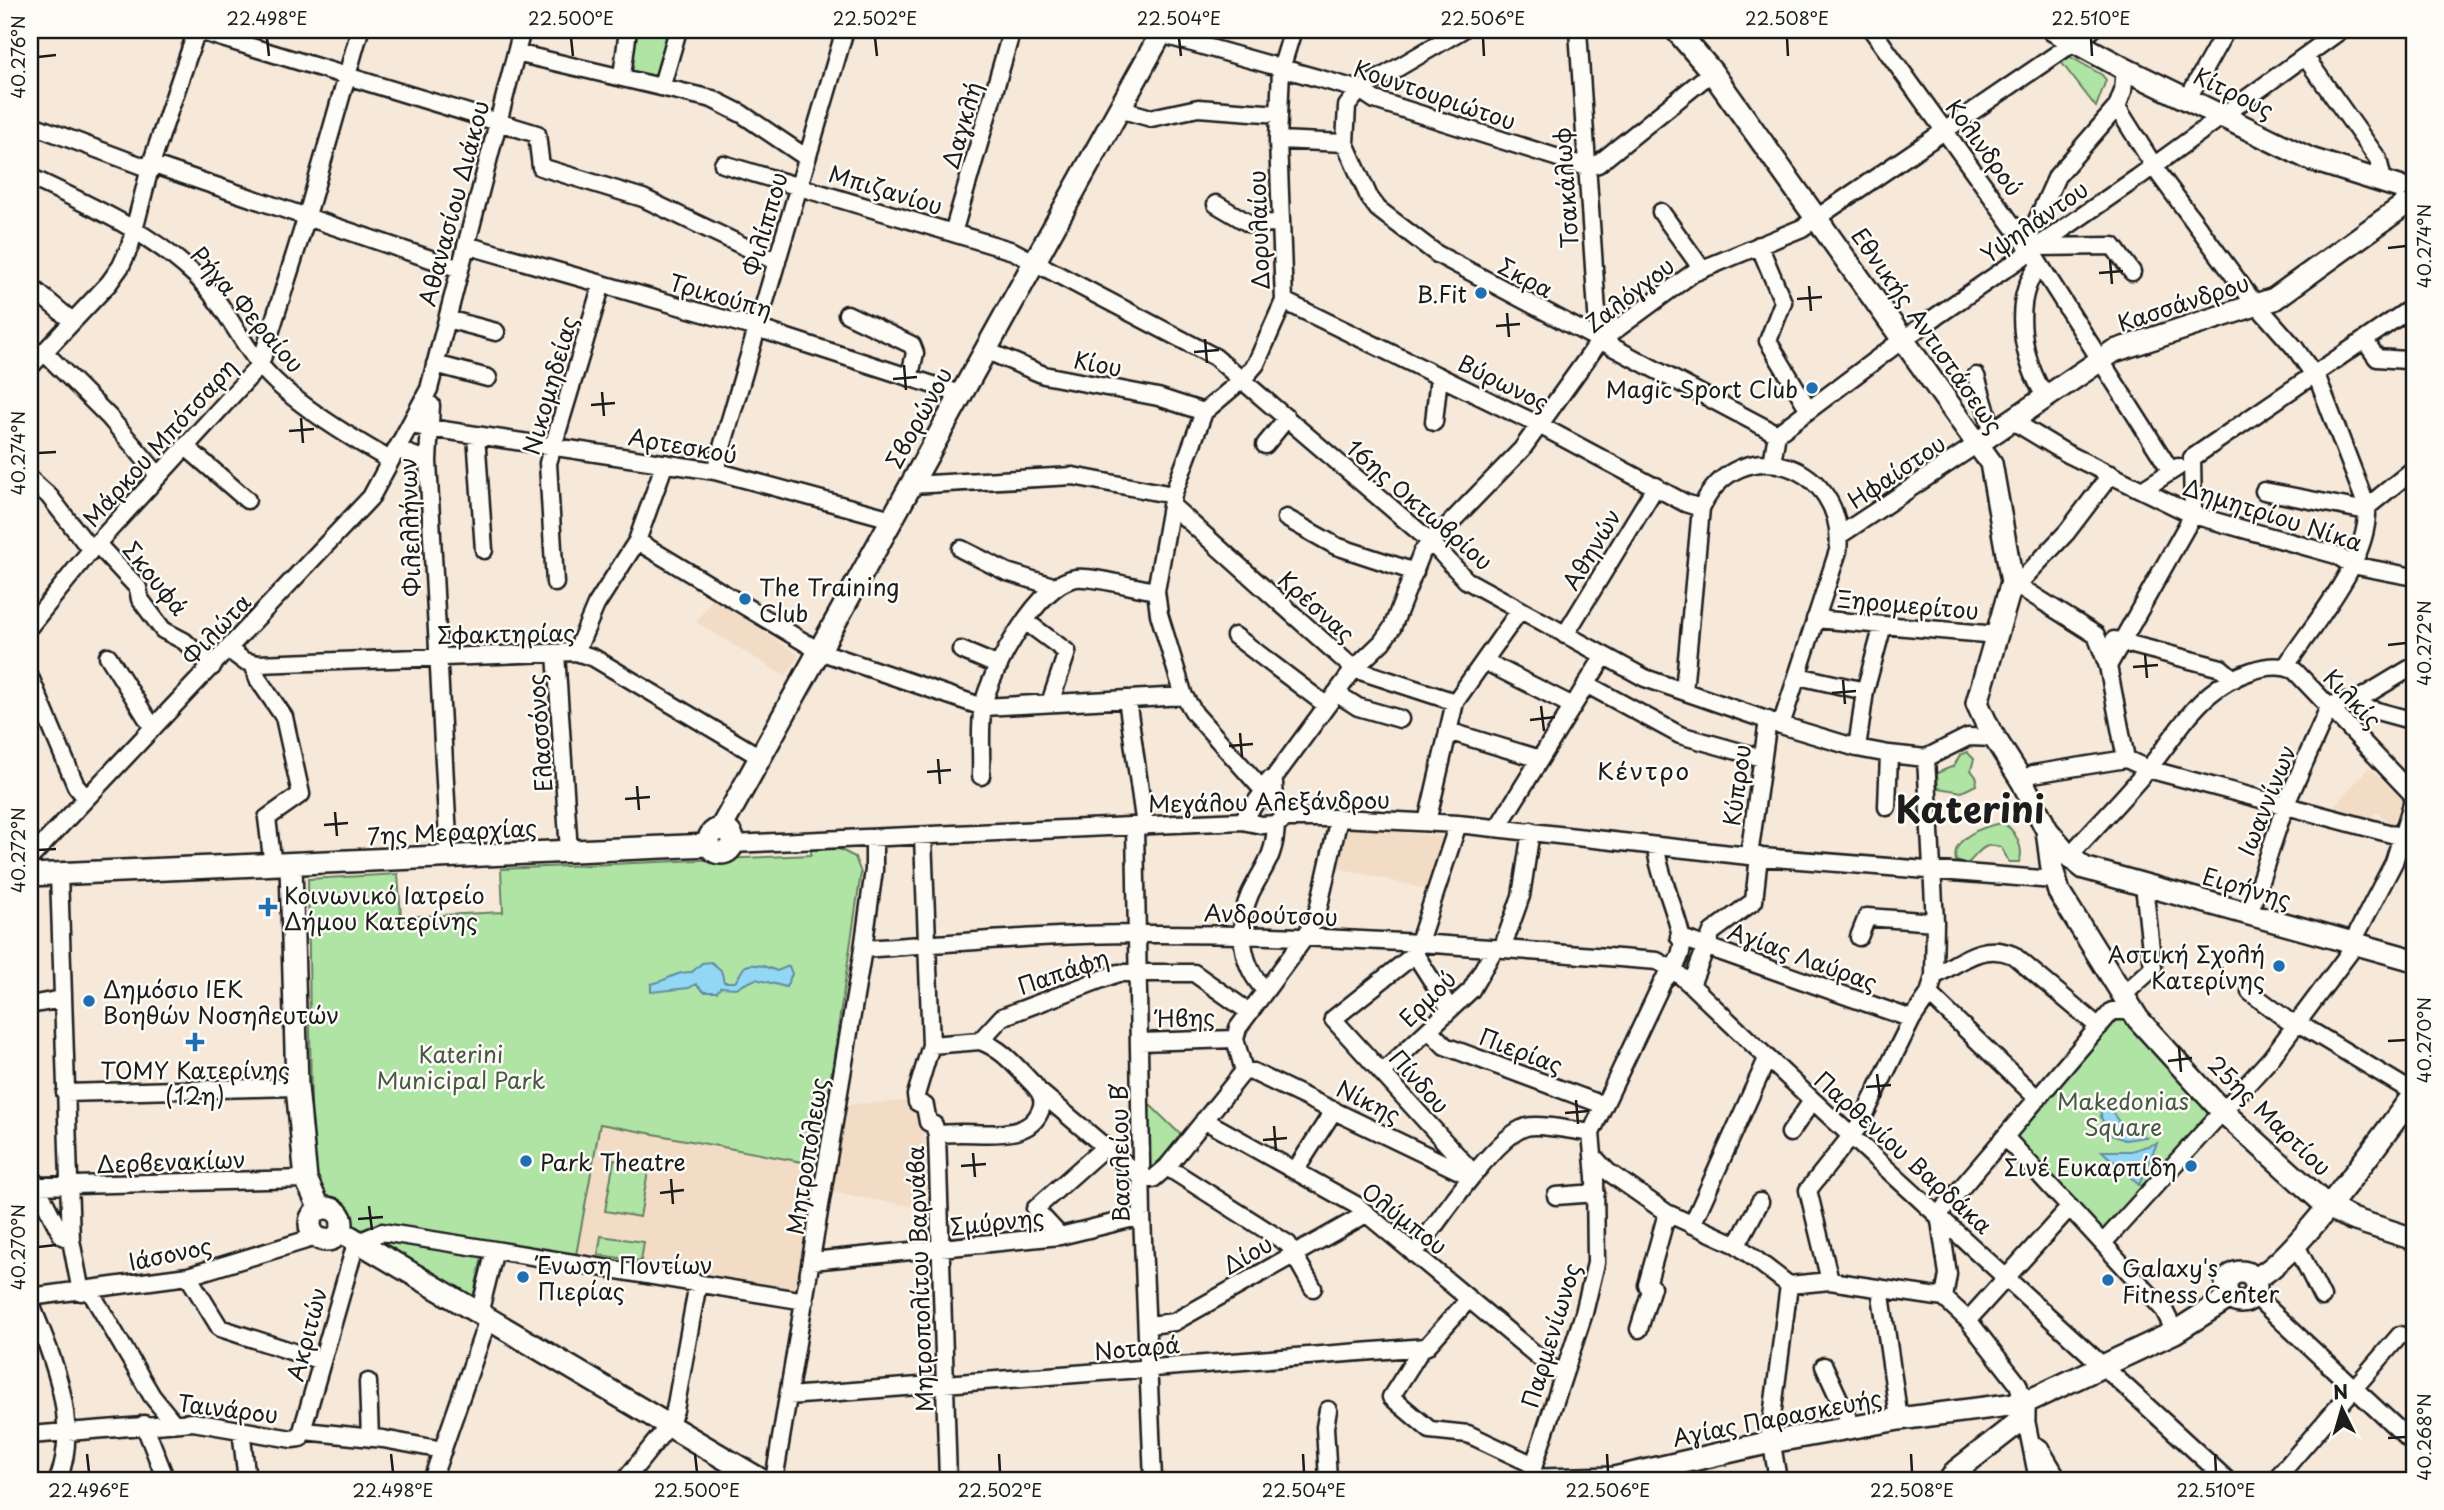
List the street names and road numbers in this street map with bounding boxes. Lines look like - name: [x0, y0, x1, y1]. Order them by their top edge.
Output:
- street label: Κουντουριώτου: [1349, 50, 1521, 138]
- street label: Κίτρους: [2188, 58, 2280, 126]
- street label: Δαγκλή: [932, 77, 990, 173]
- street label: Κολινδρού: [1938, 91, 2032, 203]
- street label: Αθανασίου Διάκου: [409, 96, 497, 310]
- street label: Τσακάλωφ: [1543, 126, 1587, 250]
- street label: Μπιζανίου: [825, 155, 947, 223]
- street label: Φιλίππου: [732, 168, 796, 280]
- street label: Δορυλαίου: [1238, 170, 1278, 290]
- street label: Υψηλάντου: [1973, 171, 2095, 271]
- street label: Εθνικής Αντιστάσεως: [1844, 220, 2012, 440]
- street label: Ρήγα Φεραίου: [183, 238, 313, 380]
- street label: Σκρα: [1492, 248, 1560, 306]
- street label: Ζαλόγγου: [1577, 248, 1681, 340]
- street label: Τρικούπη: [665, 264, 777, 326]
- street label: Κασσάνδρου: [2113, 264, 2253, 340]
- street label: Νικομηδείας: [512, 311, 586, 459]
- street label: Κίου: [1071, 341, 1125, 385]
- street label: Βύρωνος: [1452, 345, 1556, 419]
- street label: Μάρκου Μπότσαρη: [74, 350, 244, 534]
- street label: Σβορώνου: [876, 360, 960, 474]
- street label: Αρτεσκού: [626, 418, 740, 472]
- street label: Ηφαίστου: [1840, 425, 1952, 517]
- street label: 16ης Οκτωβρίου: [1339, 430, 1501, 578]
- street label: Φιλελλήνων: [389, 457, 429, 597]
- street label: Δημητρίου Νίκα: [2179, 469, 2367, 559]
- street label: Αθηνών: [1553, 502, 1629, 596]
- street label: Σκουφά: [115, 533, 197, 623]
- street label: Κρέσνας: [1271, 562, 1363, 650]
- street label: Ξηρομερίτου: [1836, 580, 1980, 628]
- street label: Φιλώτα: [173, 585, 259, 673]
- street label: Σφακτηρίας: [437, 614, 575, 652]
- street label: Κιλκίς: [2316, 660, 2390, 736]
- street label: Ελασσόνος: [517, 673, 561, 793]
- street label: Ιωαννίνων: [2228, 739, 2304, 861]
- street label: Κύπρου: [1713, 742, 1759, 828]
- street label: Μεγάλου Αλεξάνδρου: [1148, 781, 1390, 821]
- street label: 7ης Μεραρχίας: [366, 809, 538, 853]
- street label: Ειρήνης: [2198, 858, 2296, 916]
- street label: Ανδρούτσου: [1203, 894, 1339, 934]
- street label: Αγίας Λαύρας: [1723, 913, 1883, 999]
- street label: Παπάφη: [1013, 939, 1113, 1003]
- street label: Ερμού: [1390, 961, 1464, 1035]
- street label: Ήβης: [1153, 998, 1216, 1036]
- street label: Πιερίας: [1474, 1018, 1568, 1082]
- street label: Πίνδου: [1382, 1041, 1458, 1121]
- street label: 25ης Μαρτίου: [2200, 1047, 2340, 1183]
- street label: Παρθενίου Βαρδάκα: [1807, 1062, 2001, 1242]
- street label: Νίκης: [1331, 1070, 1407, 1132]
- street label: Μητροπόλεως: [776, 1075, 836, 1237]
- street label: Βασιλείου Β΄: [1100, 1083, 1138, 1223]
- street label: Δερβενακίων: [96, 1141, 246, 1181]
- street label: Μητροπολίτου Βαρνάβα: [897, 1145, 941, 1413]
- street label: Ολύμπου: [1355, 1173, 1455, 1263]
- street label: Σμύρνης: [948, 1199, 1046, 1243]
- street label: Δίου: [1215, 1226, 1279, 1282]
- street label: Ιάσονος: [125, 1227, 215, 1279]
- street label: Παρμενίωνος: [1511, 1258, 1589, 1412]
- street label: Ακριτών: [277, 1283, 335, 1385]
- street label: Νοταρά: [1093, 1326, 1181, 1368]
- street label: Αγίας Παρασκευής: [1669, 1379, 1885, 1454]
- street label: Ταινάρου: [176, 1384, 280, 1432]

